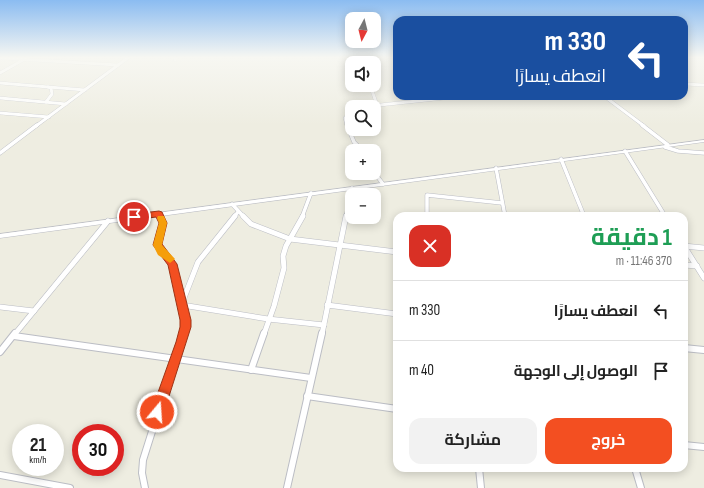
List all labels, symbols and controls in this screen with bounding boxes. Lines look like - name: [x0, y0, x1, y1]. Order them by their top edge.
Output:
- north arrow: [345, 12, 381, 48]
- map controls: [345, 12, 381, 224]
- text: 330 m: [545, 25, 606, 58]
- icon: left: [620, 32, 672, 84]
- button: sound: [345, 56, 381, 92]
- text: انعطف يسارًا: [514, 66, 606, 87]
- button: search: [345, 100, 381, 136]
- button: +: [345, 144, 381, 180]
- button: −: [345, 188, 381, 224]
- pin: [117, 200, 151, 234]
- icon: arrive: [123, 206, 145, 228]
- text: 1 دقيقة: [591, 223, 672, 252]
- button: close: [409, 225, 451, 267]
- text: 370 m · 11:46: [616, 253, 672, 269]
- icon: left: [650, 300, 672, 322]
- text: 330 m: [409, 301, 440, 320]
- text: انعطف يسارًا: [554, 302, 638, 321]
- icon: arrive: [650, 360, 672, 382]
- text: 40 m: [409, 361, 434, 380]
- text: الوصول إلى الوجهة: [514, 362, 638, 381]
- position arrow: [136, 391, 178, 433]
- button: مشاركة: [409, 418, 537, 464]
- button: خروج: [545, 418, 672, 464]
- speed limit sign: 30: [72, 424, 124, 476]
- text: 21: [30, 433, 46, 457]
- text: km/h: [29, 454, 47, 466]

